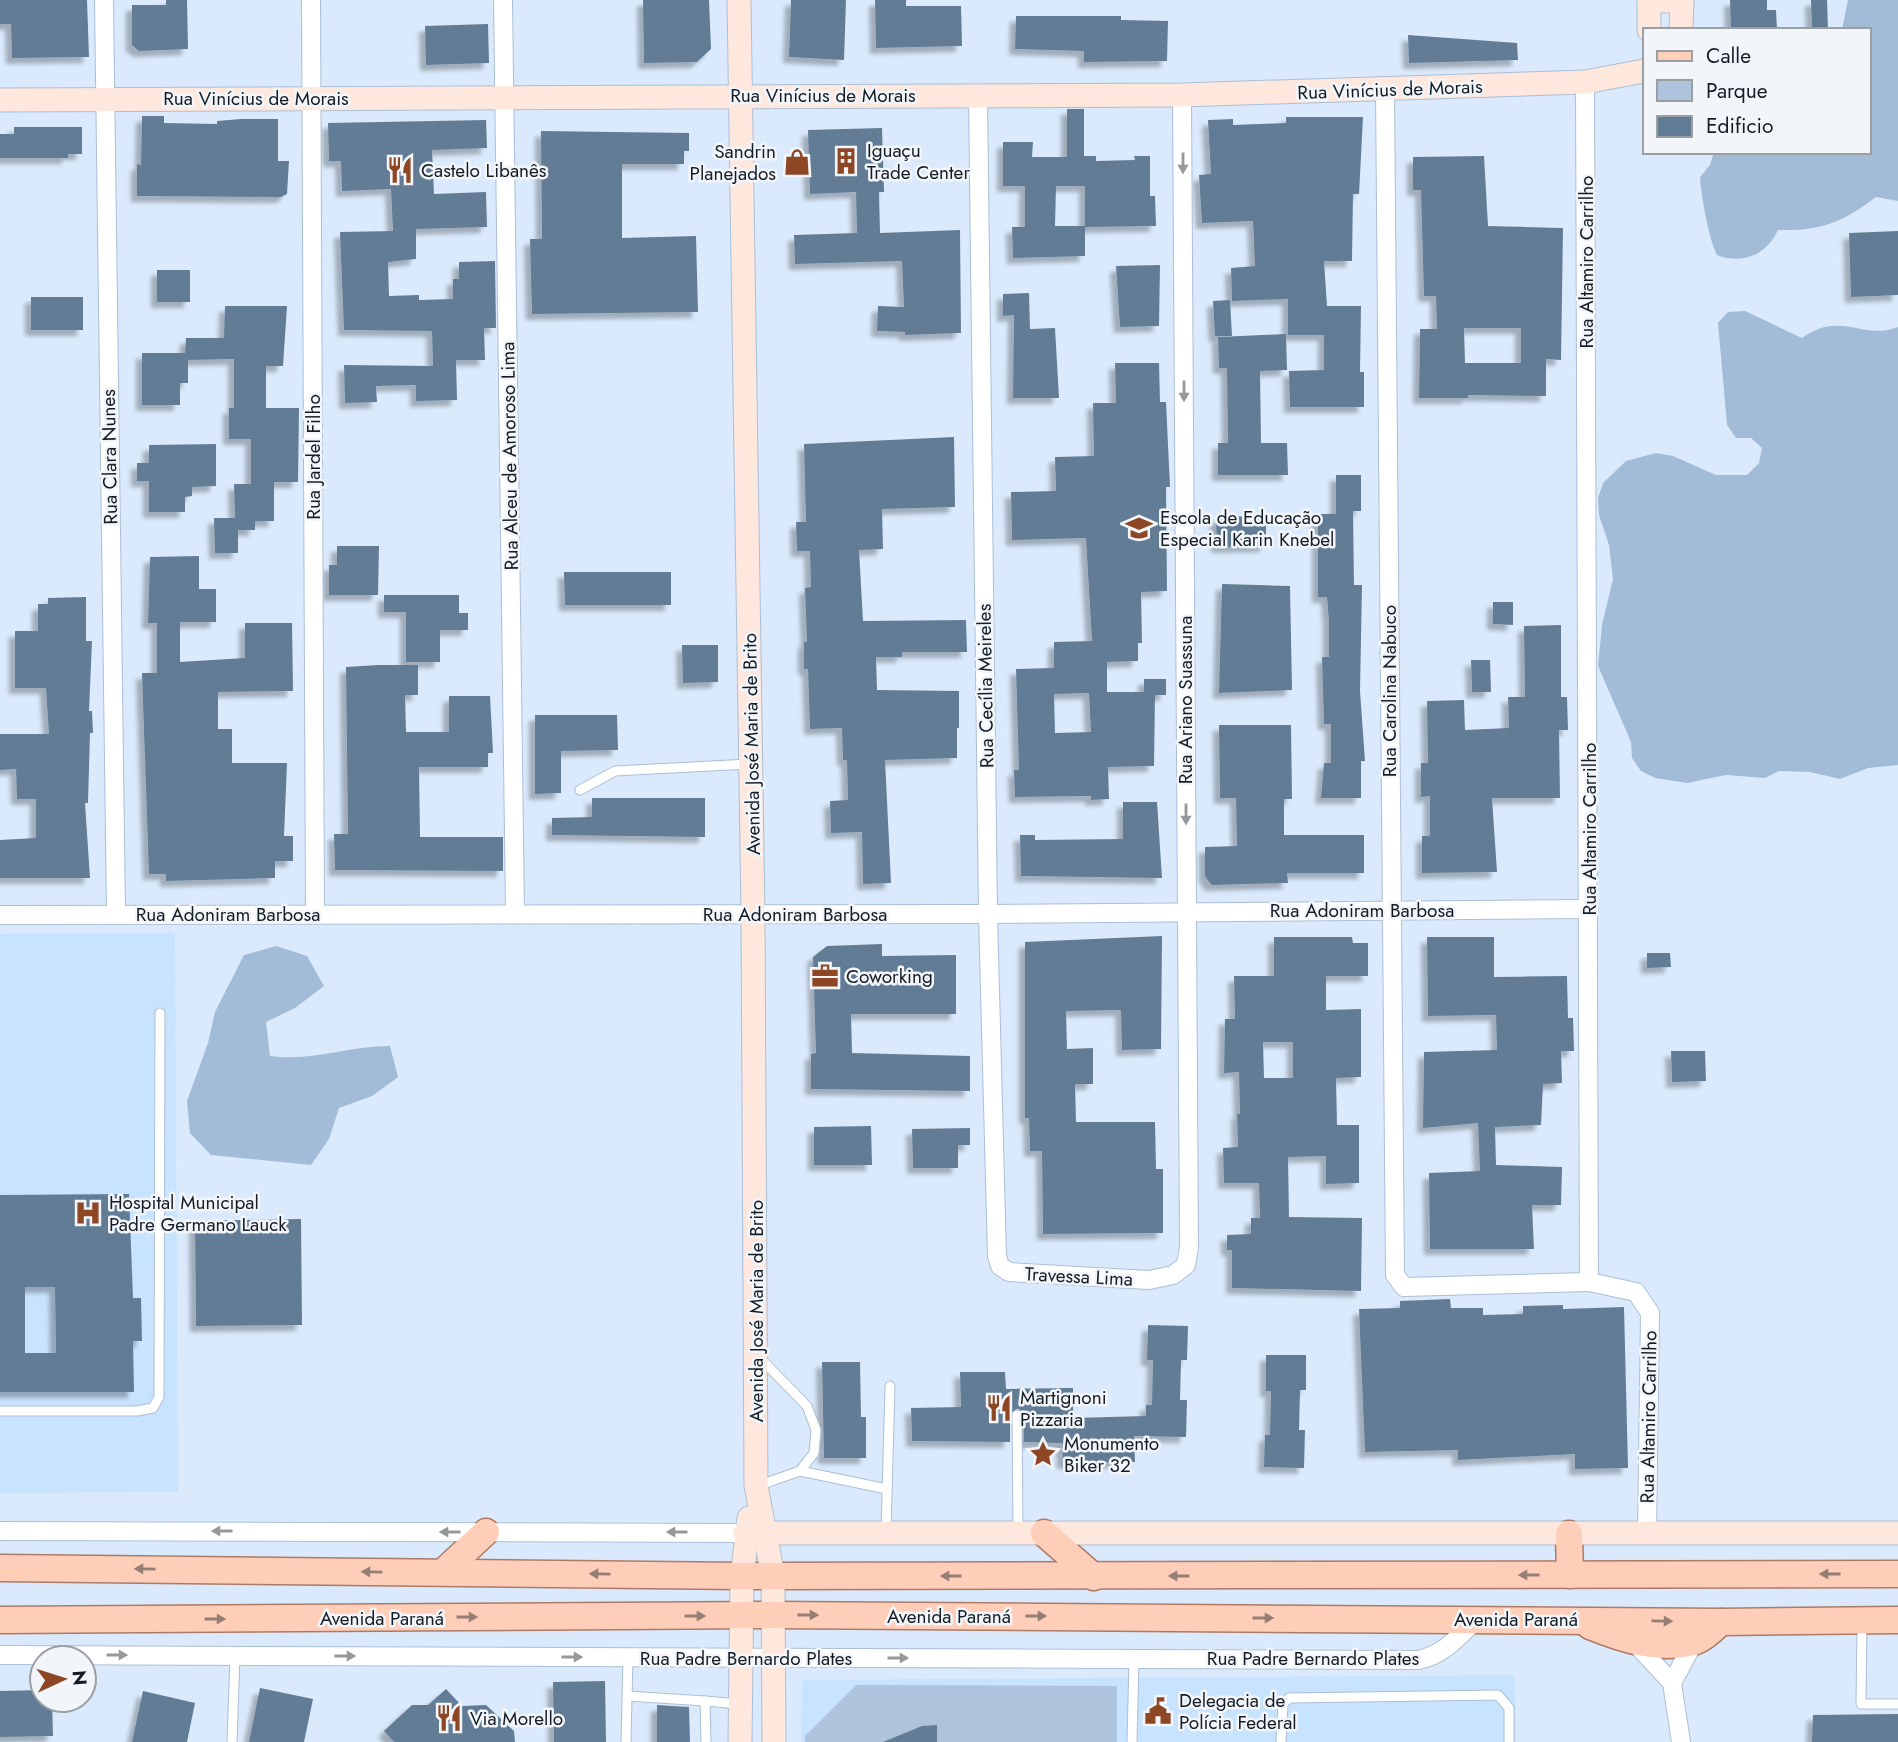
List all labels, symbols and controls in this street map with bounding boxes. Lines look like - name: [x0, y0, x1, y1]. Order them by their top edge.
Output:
- legend: [1643, 28, 1870, 154]
- text: Calle: [1706, 41, 1751, 71]
- street label: Rua Vinícius de Morais: [1297, 73, 1484, 106]
- text: Parque: [1706, 76, 1768, 106]
- street label: Rua Vinícius de Morais: [730, 82, 916, 109]
- street label: Rua Vinícius de Morais: [163, 85, 349, 112]
- text: Edificio: [1706, 111, 1773, 141]
- place label: Iguaçu Trade Center: [867, 137, 970, 186]
- place label: Sandrin Planejados: [690, 138, 776, 187]
- building icon: Iguaçu Trade Center: [831, 146, 861, 176]
- shop icon: Sandrin Planejados: [782, 147, 812, 177]
- one-way arrow: [1177, 152, 1189, 174]
- restaurant icon: Castelo Libanês: [385, 155, 415, 185]
- place label: Castelo Libanês: [421, 157, 547, 184]
- street label: Rua Altamiro Carrilho: [1573, 176, 1600, 348]
- street label: Rua Alceu de Amoroso Lima: [494, 341, 525, 571]
- one-way arrow: [1178, 380, 1190, 402]
- street label: Rua Clara Nunes: [95, 389, 124, 525]
- street label: Rua Jardel Filho: [300, 394, 327, 520]
- place label: Escola de Educação Especial Karin Knebel: [1160, 504, 1334, 553]
- school or university icon: Escola de Educação Especial Karin Knebel: [1124, 513, 1154, 543]
- street label: Rua Cecília Meireles: [971, 603, 1000, 768]
- street label: Rua Carolina Nabuco: [1376, 605, 1403, 777]
- street label: Rua Ariano Suassuna: [1172, 616, 1199, 784]
- street label: Avenida José Maria de Brito: [736, 633, 767, 855]
- street label: Rua Altamiro Carrilho: [1576, 743, 1603, 915]
- one-way arrow: [1180, 803, 1192, 825]
- street label: Rua Adoniram Barbosa: [1270, 897, 1454, 924]
- street label: Rua Adoniram Barbosa: [136, 901, 320, 928]
- street label: Rua Adoniram Barbosa: [703, 901, 887, 928]
- office icon: Coworking: [810, 961, 840, 991]
- place label: Coworking: [846, 963, 933, 990]
- place label: Hospital Municipal Padre Germano Lauck: [109, 1189, 287, 1238]
- hospital icon: Hospital Municipal Padre Germano Lauck: [73, 1198, 103, 1228]
- street label: Avenida José Maria de Brito: [743, 1200, 770, 1422]
- street label: Travessa Lima: [1024, 1260, 1134, 1293]
- street label: Rua Altamiro Carrilho: [1633, 1330, 1664, 1504]
- place label: Martignoni Pizzaria: [1020, 1384, 1107, 1433]
- restaurant icon: Martignoni Pizzaria: [984, 1393, 1014, 1423]
- place label: Monumento Biker 32: [1064, 1430, 1159, 1479]
- place icon: Monumento Biker 32: [1028, 1439, 1058, 1469]
- one-way arrow: [211, 1525, 233, 1537]
- one-way arrow: [438, 1526, 460, 1538]
- one-way arrow: [666, 1526, 688, 1538]
- one-way arrow: [134, 1563, 156, 1575]
- one-way arrow: [361, 1566, 383, 1577]
- one-way arrow: [589, 1568, 611, 1580]
- one-way arrow: [1819, 1568, 1841, 1580]
- one-way arrow: [1518, 1569, 1540, 1581]
- one-way arrow: [940, 1570, 962, 1582]
- one-way arrow: [1168, 1571, 1190, 1582]
- street label: Avenida Paraná: [887, 1603, 1011, 1630]
- street label: Avenida Paraná: [320, 1605, 444, 1632]
- street label: Avenida Paraná: [1454, 1606, 1578, 1633]
- one-way arrow: [797, 1609, 819, 1621]
- one-way arrow: [684, 1610, 706, 1622]
- one-way arrow: [1025, 1610, 1047, 1622]
- one-way arrow: [456, 1611, 478, 1623]
- one-way arrow: [1252, 1612, 1274, 1623]
- one-way arrow: [204, 1613, 226, 1625]
- one-way arrow: [1651, 1615, 1673, 1627]
- north arrow: [28, 1644, 98, 1714]
- street label: Rua Padre Bernardo Plates: [640, 1645, 853, 1672]
- street label: Rua Padre Bernardo Plates: [1207, 1645, 1420, 1672]
- one-way arrow: [106, 1649, 128, 1661]
- one-way arrow: [334, 1650, 356, 1662]
- one-way arrow: [561, 1651, 583, 1663]
- one-way arrow: [887, 1652, 909, 1664]
- text: N: [65, 1669, 93, 1686]
- place label: Delegacia de Polícia Federal: [1179, 1687, 1297, 1736]
- public building icon: Delegacia de Polícia Federal: [1143, 1696, 1173, 1726]
- restaurant icon: Via Morello: [434, 1703, 464, 1733]
- place label: Via Morello: [470, 1705, 563, 1732]

